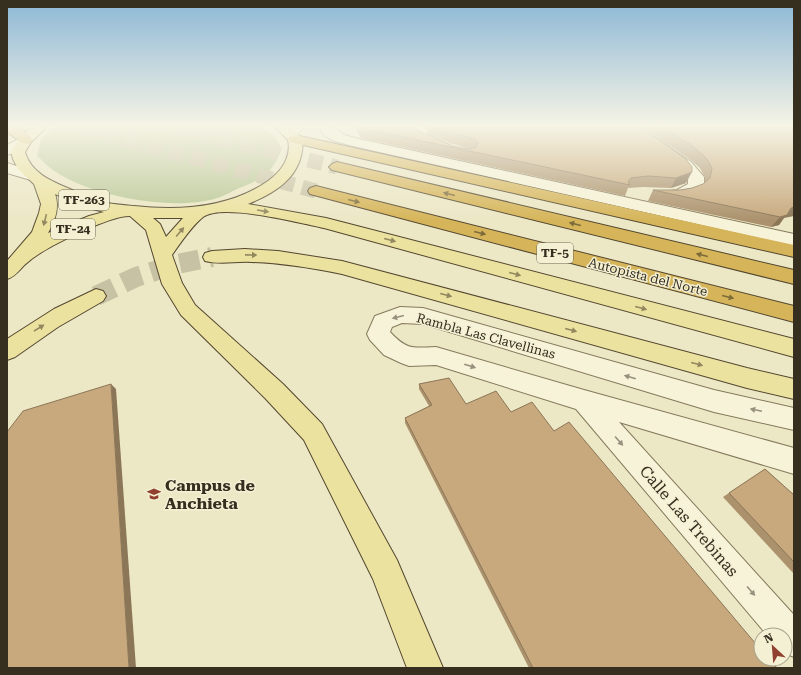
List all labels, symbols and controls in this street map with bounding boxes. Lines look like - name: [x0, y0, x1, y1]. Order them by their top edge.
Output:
- road number: TF-263: [59, 190, 109, 210]
- one-way arrow: [443, 190, 455, 196]
- one-way arrow: [348, 198, 360, 204]
- one-way arrow: [257, 208, 269, 214]
- one-way arrow: [42, 214, 48, 226]
- road number: TF-24: [51, 219, 95, 239]
- one-way arrow: [569, 221, 581, 227]
- one-way arrow: [175, 226, 184, 237]
- one-way arrow: [474, 231, 486, 237]
- one-way arrow: [384, 237, 396, 243]
- road number: TF-5: [537, 243, 573, 263]
- one-way arrow: [245, 251, 257, 258]
- one-way arrow: [695, 251, 708, 257]
- street label: Autopista del Norte: [587, 255, 709, 299]
- one-way arrow: [509, 272, 521, 278]
- one-way arrow: [440, 292, 452, 298]
- one-way arrow: [721, 295, 734, 301]
- one-way arrow: [635, 305, 647, 311]
- street label: Rambla Las Clavellinas: [415, 310, 557, 362]
- one-way arrow: [391, 314, 403, 320]
- one-way arrow: [34, 324, 44, 332]
- one-way arrow: [566, 327, 578, 333]
- one-way arrow: [691, 361, 703, 367]
- one-way arrow: [464, 363, 476, 369]
- one-way arrow: [624, 374, 636, 380]
- one-way arrow: [750, 407, 762, 413]
- one-way arrow: [615, 436, 624, 446]
- street label: Calle Las Trebinas: [636, 462, 743, 581]
- place label: Campus de Anchieta: [165, 476, 255, 513]
- school or university icon: Campus de Anchieta: [146, 486, 162, 502]
- one-way arrow: [746, 587, 755, 596]
- north arrow: [753, 627, 793, 667]
- text: N: [762, 631, 776, 646]

